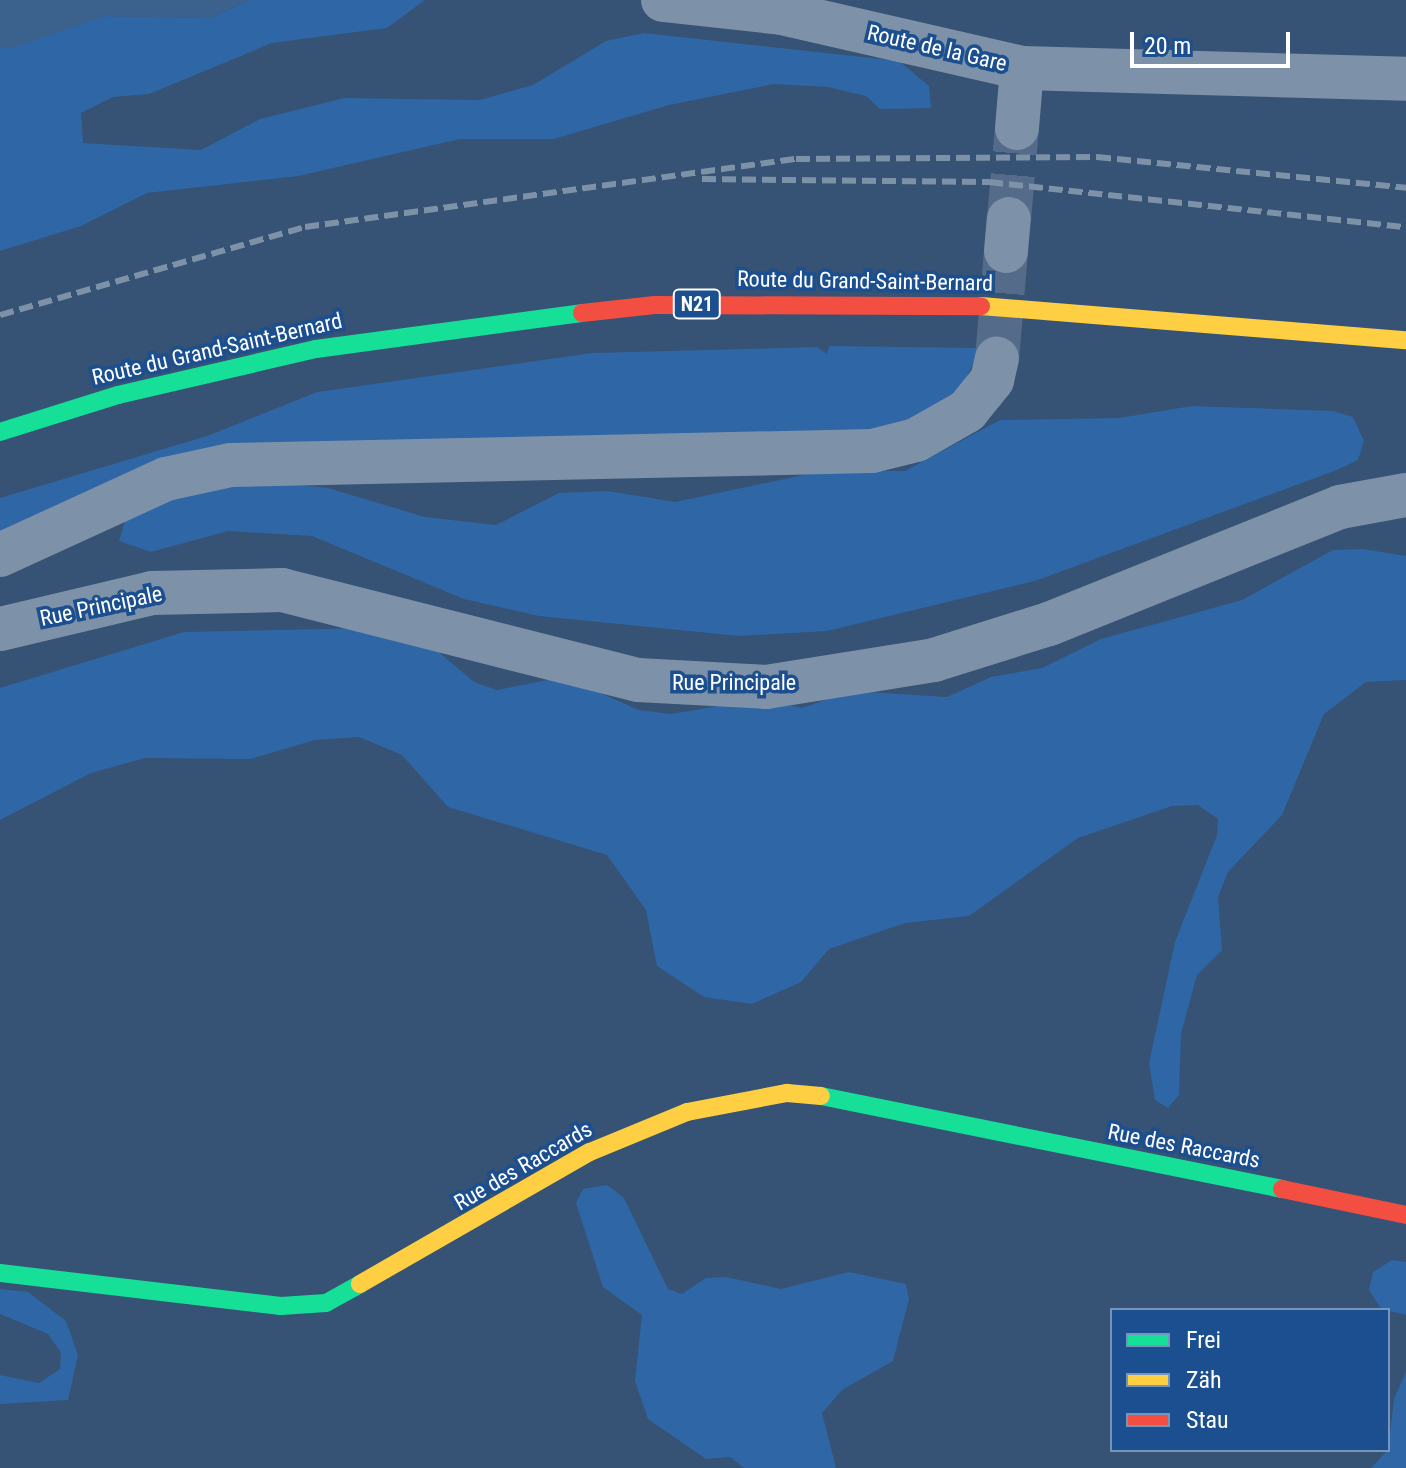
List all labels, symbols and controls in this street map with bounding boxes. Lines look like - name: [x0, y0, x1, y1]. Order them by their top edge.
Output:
- scale bar: [1134, 16, 1294, 66]
- street label: Route de la Gare: [865, 19, 1009, 77]
- text: 20 m: [1144, 32, 1191, 60]
- street label: Route du Grand-Saint-Bernard: [737, 266, 993, 296]
- road number: N21: [671, 288, 723, 320]
- street label: Route du Grand-Saint-Bernard: [89, 307, 345, 391]
- street label: Rue Principale: [37, 580, 165, 632]
- street label: Rue Principale: [672, 670, 796, 696]
- street label: Rue des Raccards: [449, 1116, 597, 1216]
- street label: Rue des Raccards: [1106, 1118, 1262, 1174]
- legend: [1110, 1308, 1390, 1452]
- text: Frei: [1186, 1326, 1221, 1354]
- text: Zäh: [1186, 1366, 1222, 1394]
- text: Stau: [1186, 1406, 1229, 1434]

